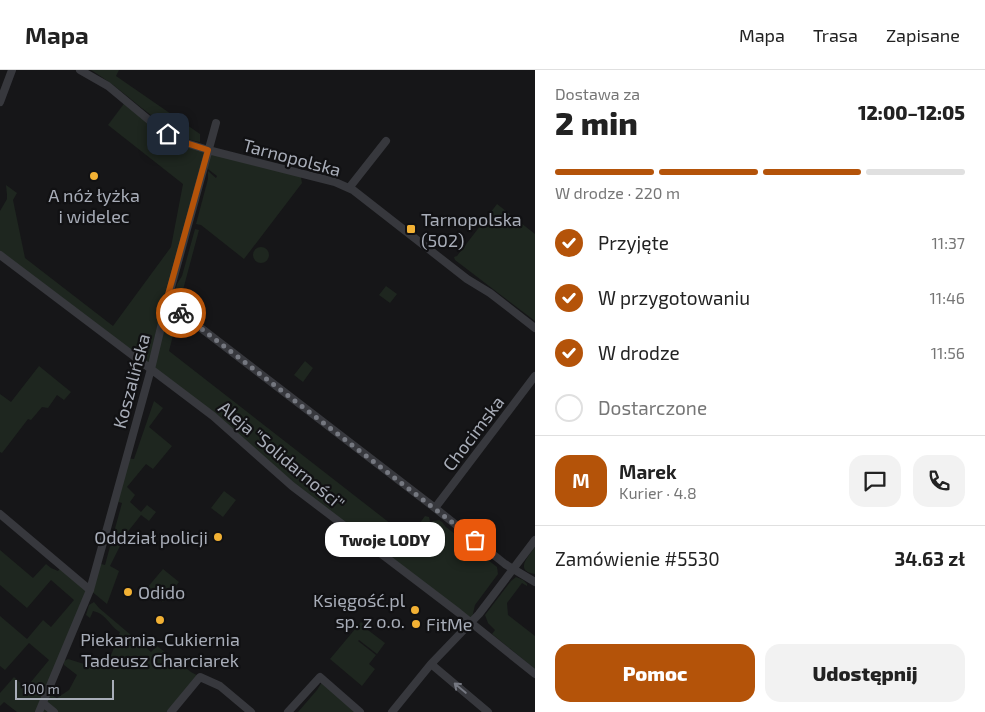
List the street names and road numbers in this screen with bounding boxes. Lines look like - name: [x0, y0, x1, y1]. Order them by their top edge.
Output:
- street label: Tarnopolska: [240, 133, 344, 181]
- street label: Koszalińska: [108, 331, 154, 431]
- street label: Chocimska: [438, 391, 508, 475]
- street label: Aleja "Solidarności": [215, 396, 349, 514]

